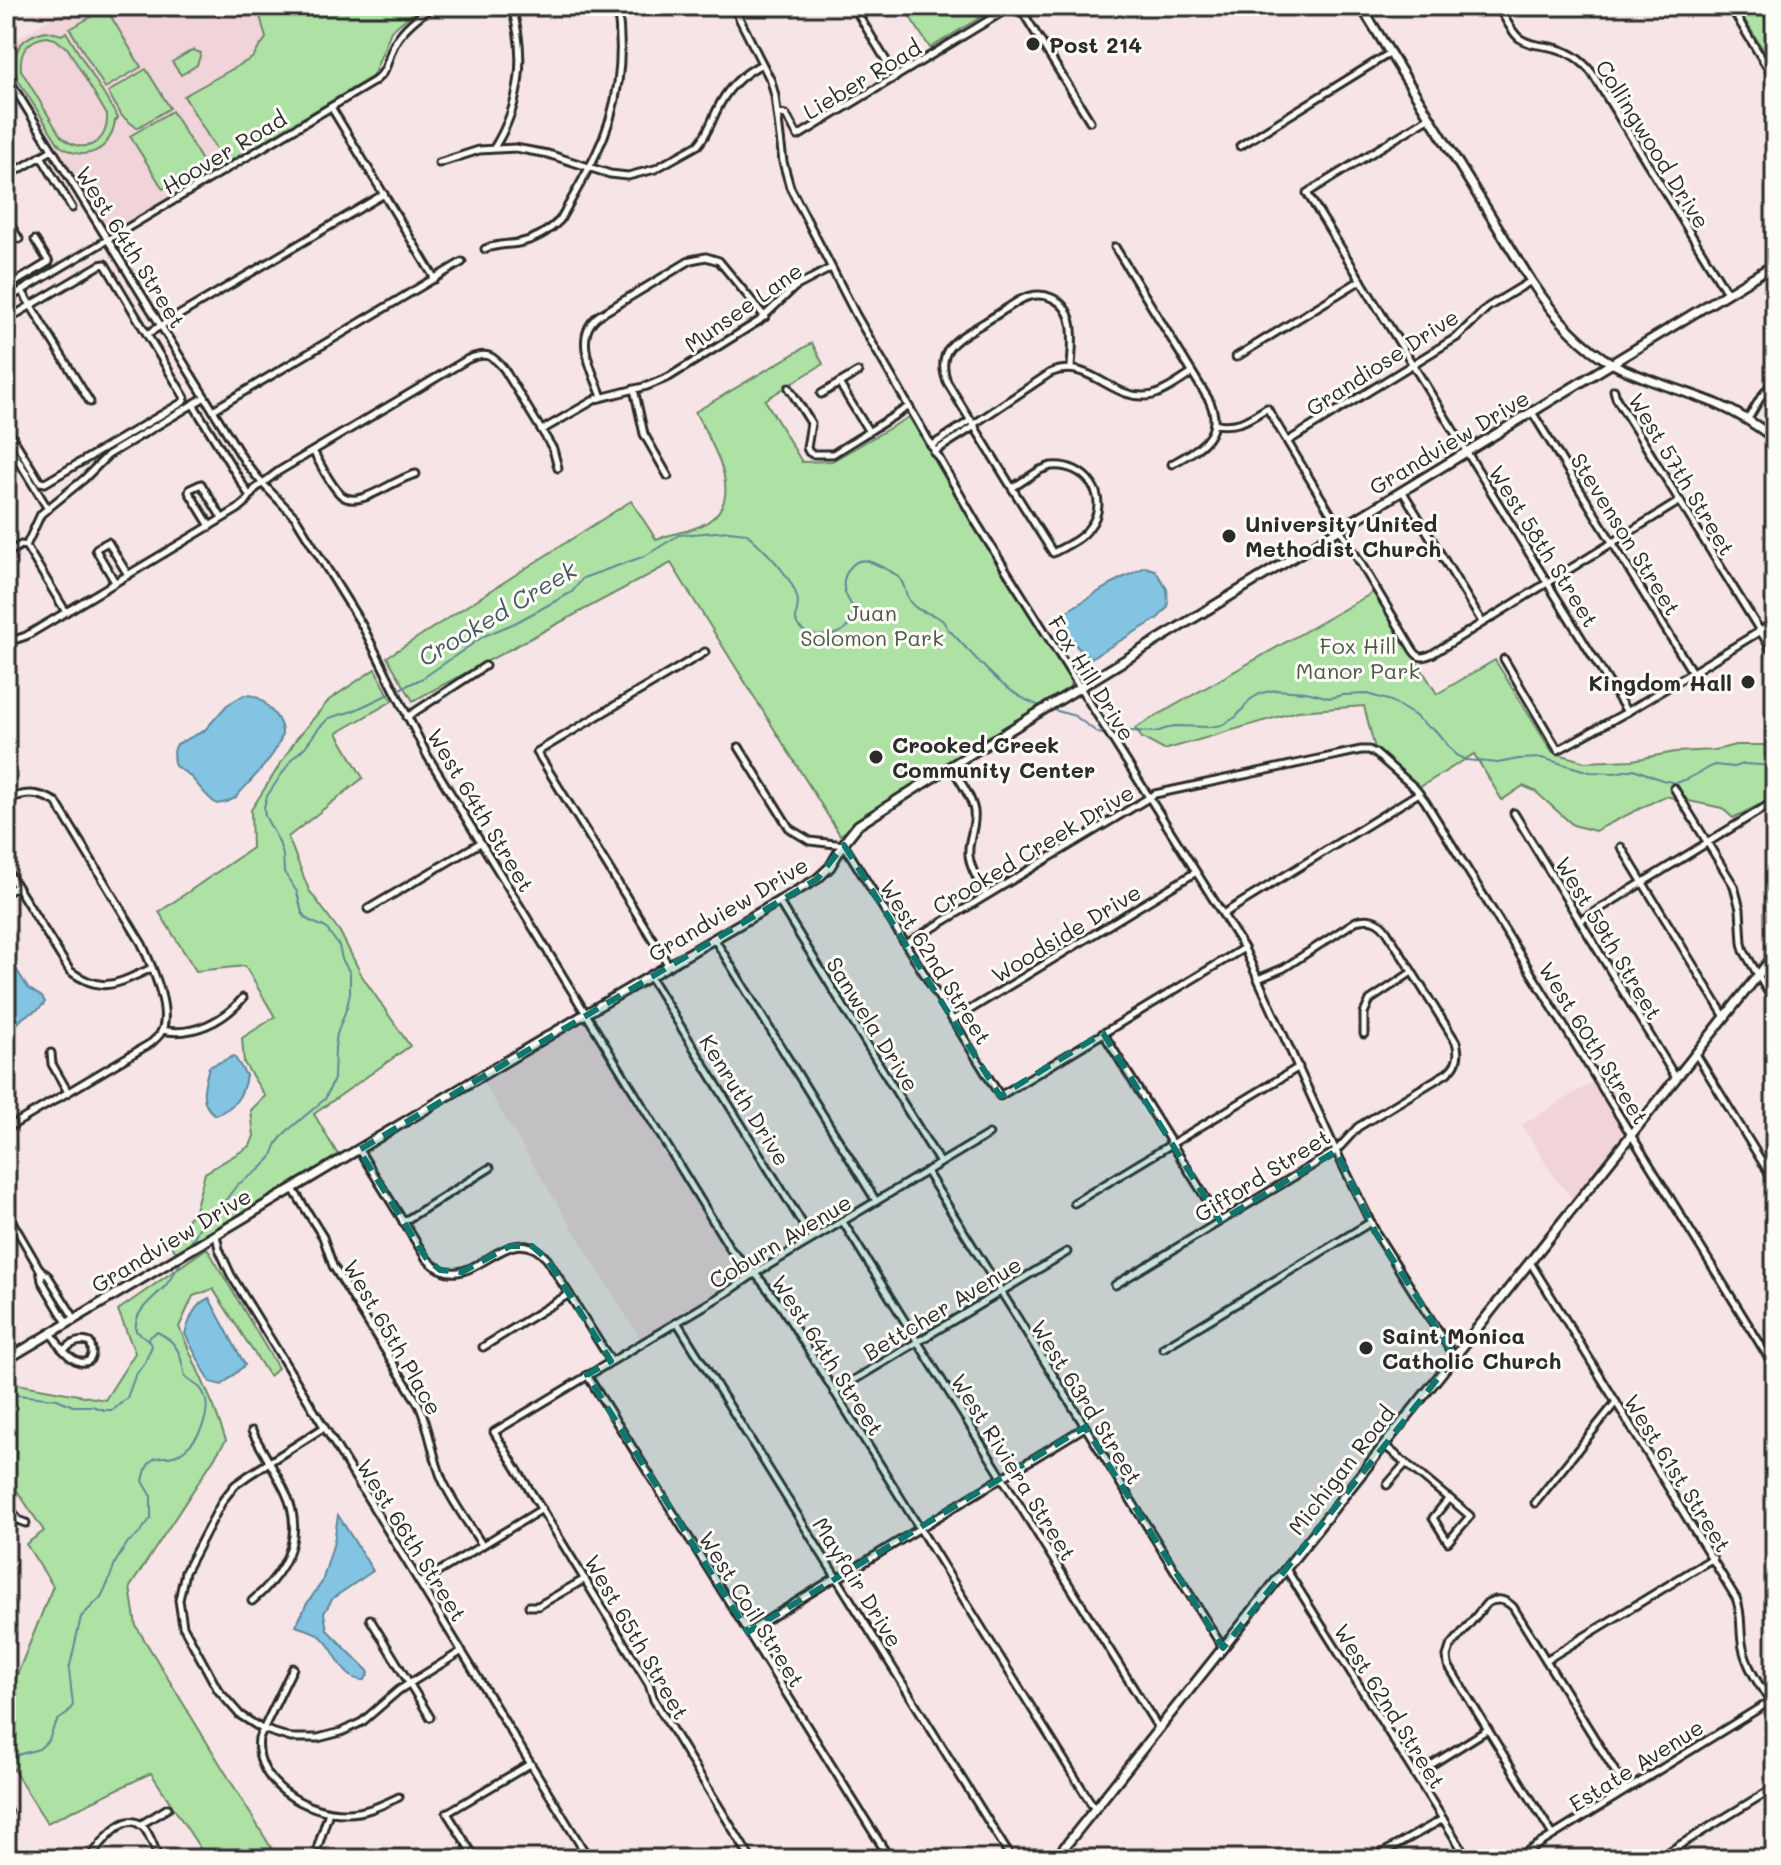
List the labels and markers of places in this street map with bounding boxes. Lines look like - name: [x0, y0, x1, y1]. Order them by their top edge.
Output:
- place label: Post 214: [1049, 30, 1142, 59]
- marker: Post 214: [1024, 35, 1042, 53]
- place label: University United Methodist Church: [1245, 509, 1441, 563]
- marker: University United Methodist Church: [1220, 527, 1238, 545]
- place label: Kingdom Hall: [1589, 668, 1732, 697]
- marker: Kingdom Hall: [1739, 673, 1757, 691]
- place label: Crooked Creek Community Center: [892, 730, 1095, 784]
- marker: Crooked Creek Community Center: [867, 748, 885, 766]
- place label: Saint Monica Catholic Church: [1382, 1321, 1561, 1375]
- marker: Saint Monica Catholic Church: [1357, 1339, 1375, 1357]

